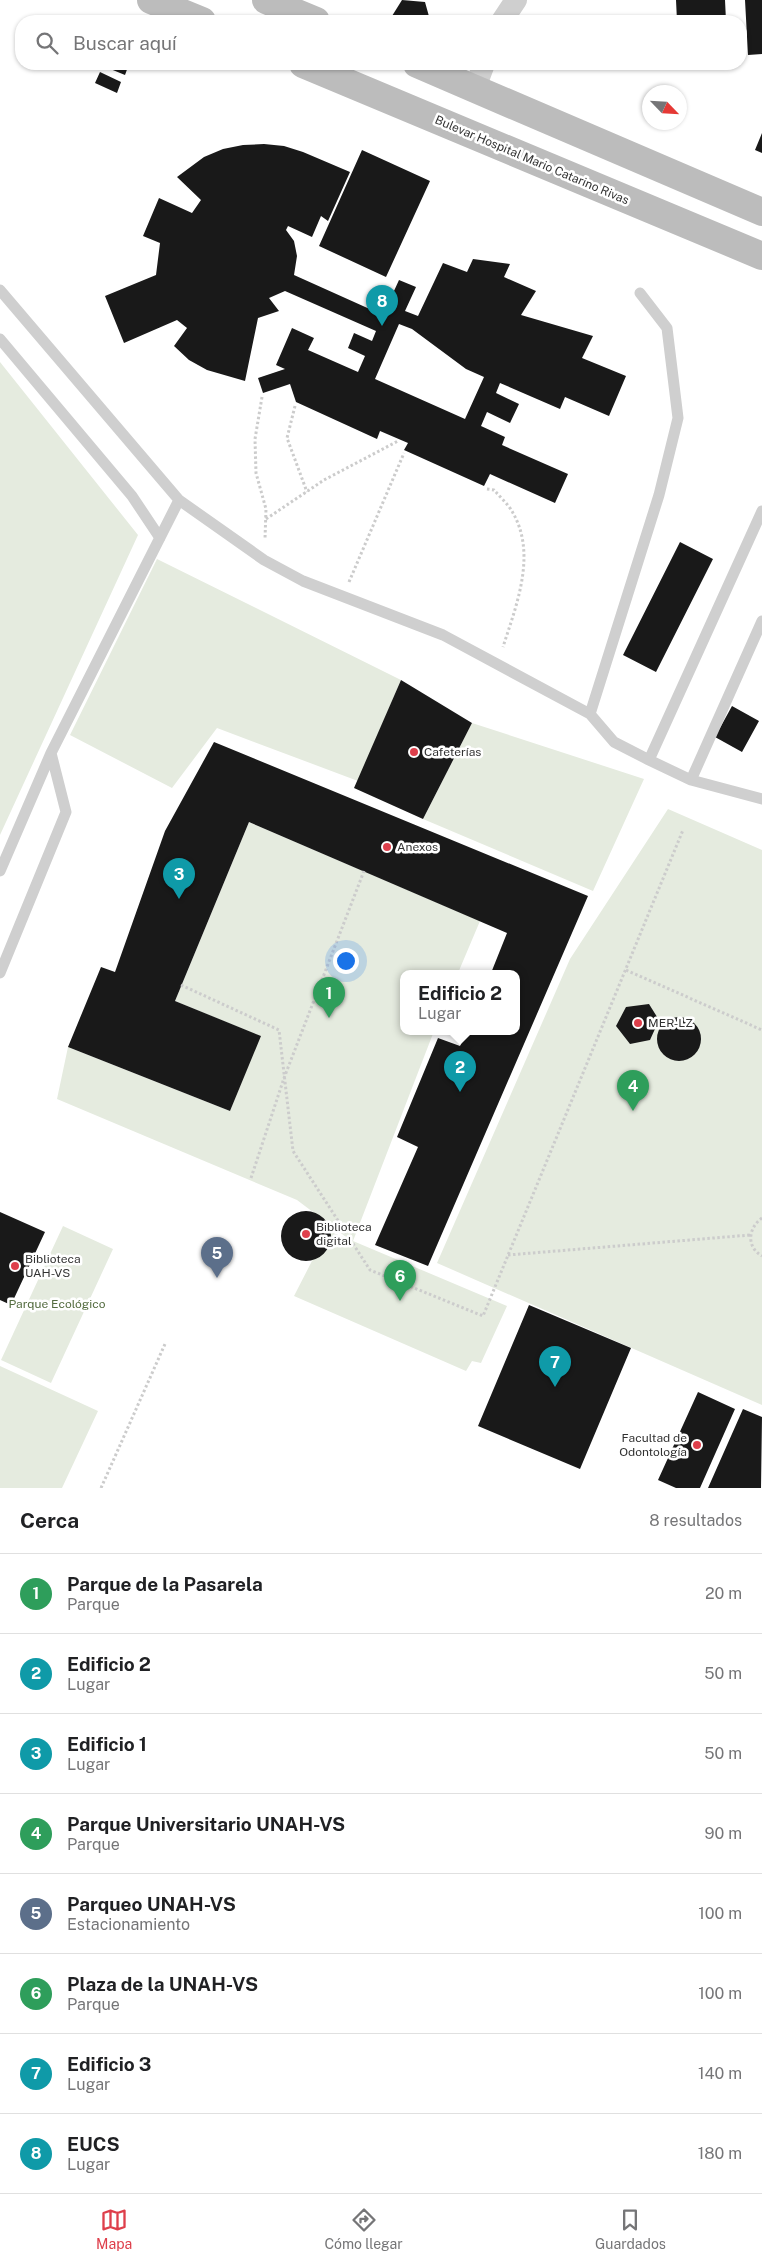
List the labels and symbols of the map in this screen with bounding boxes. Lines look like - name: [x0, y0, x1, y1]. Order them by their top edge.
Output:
- north arrow: [642, 85, 687, 130]
- street label: Bulevar Hospital Mario Catarino Rivas: [433, 113, 631, 207]
- pin: 8: [366, 285, 398, 326]
- place label: Cafeterías: [424, 745, 481, 759]
- marker: Cafeterías: [408, 746, 420, 758]
- place label: Anexos: [397, 840, 438, 854]
- marker: Anexos: [381, 841, 393, 853]
- pin: 3: [163, 858, 195, 899]
- your location: [333, 948, 359, 974]
- pin: 1: [313, 977, 345, 1018]
- place label: MER-LZ: [648, 1016, 693, 1030]
- marker: MER-LZ: [632, 1017, 644, 1029]
- pin: 2: [444, 1051, 476, 1092]
- pin: 4: [617, 1070, 649, 1111]
- place label: Biblioteca digital: [316, 1220, 372, 1248]
- marker: Biblioteca digital: [300, 1228, 312, 1240]
- pin: 5: [201, 1237, 233, 1278]
- place label: Biblioteca UAH-VS: [25, 1252, 81, 1280]
- marker: Biblioteca UAH-VS: [9, 1260, 21, 1272]
- pin: 6: [384, 1260, 416, 1301]
- park label: Parque Ecológico: [9, 1297, 106, 1311]
- pin: 7: [539, 1346, 571, 1387]
- place label: Facultad de Odontología: [619, 1431, 687, 1459]
- marker: Facultad de Odontología: [691, 1439, 703, 1451]

